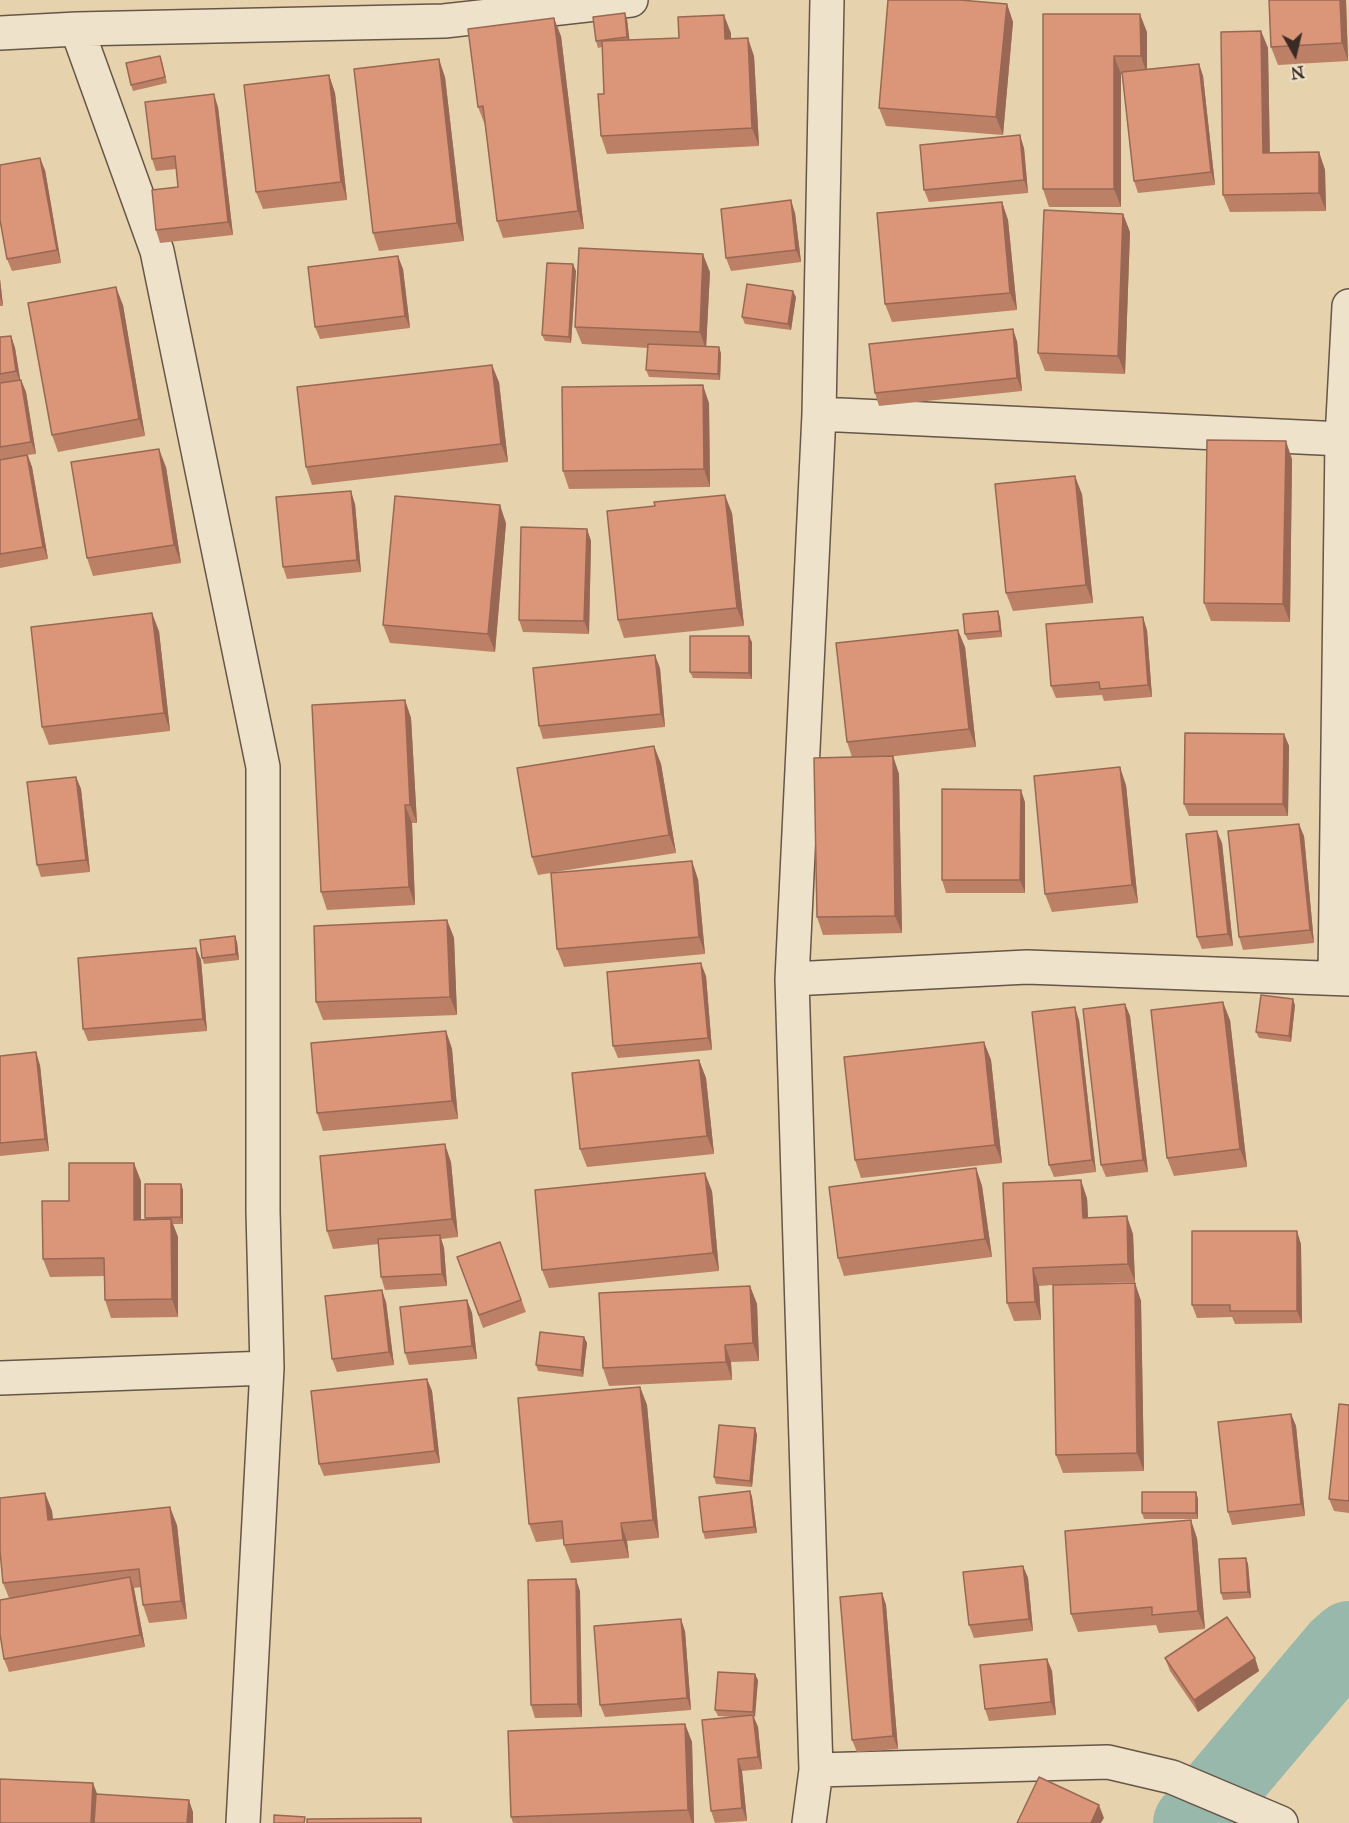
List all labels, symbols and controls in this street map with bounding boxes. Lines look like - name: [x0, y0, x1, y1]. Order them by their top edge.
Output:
- north arrow: [1265, 24, 1325, 84]
- text: N: [1290, 62, 1306, 83]

